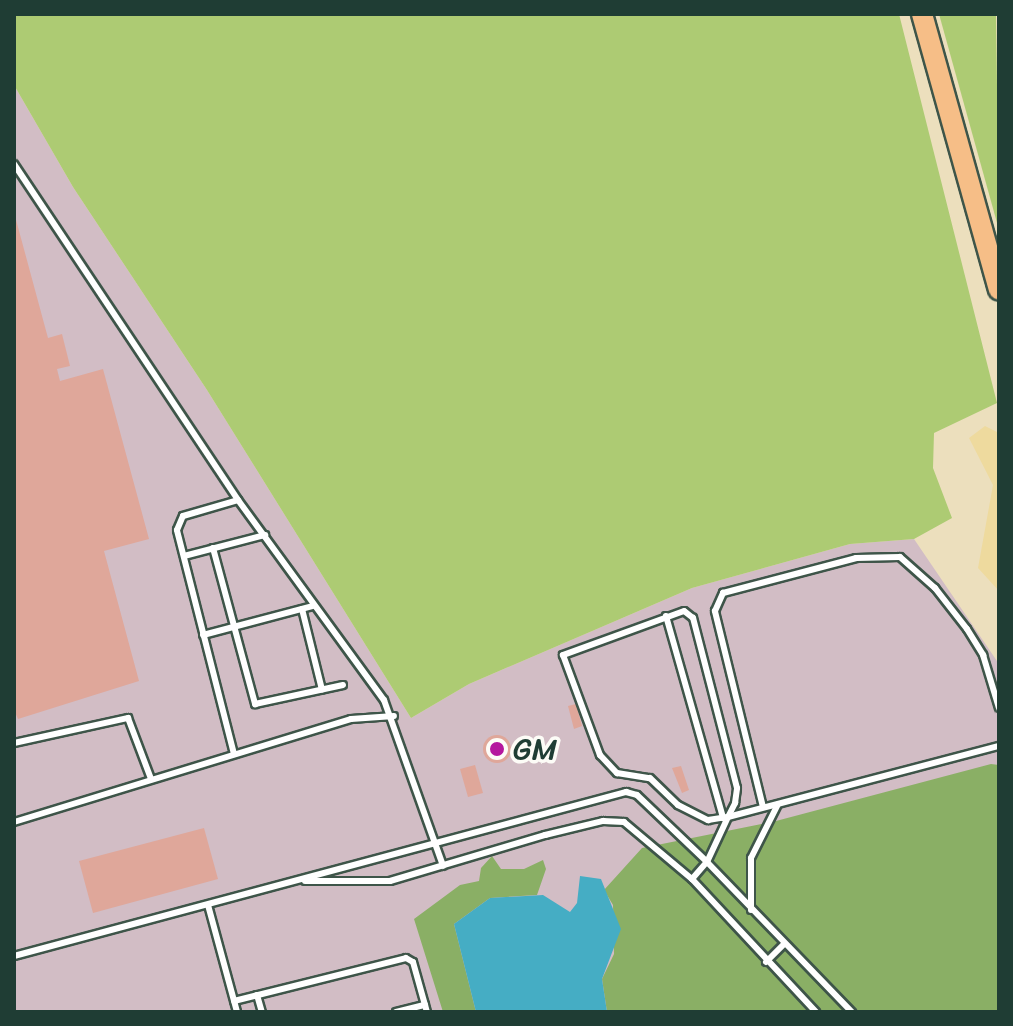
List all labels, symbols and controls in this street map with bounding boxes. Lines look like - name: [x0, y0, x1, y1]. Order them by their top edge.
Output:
- place label: GM: [513, 731, 557, 767]
- marker: GM: [488, 740, 506, 758]

